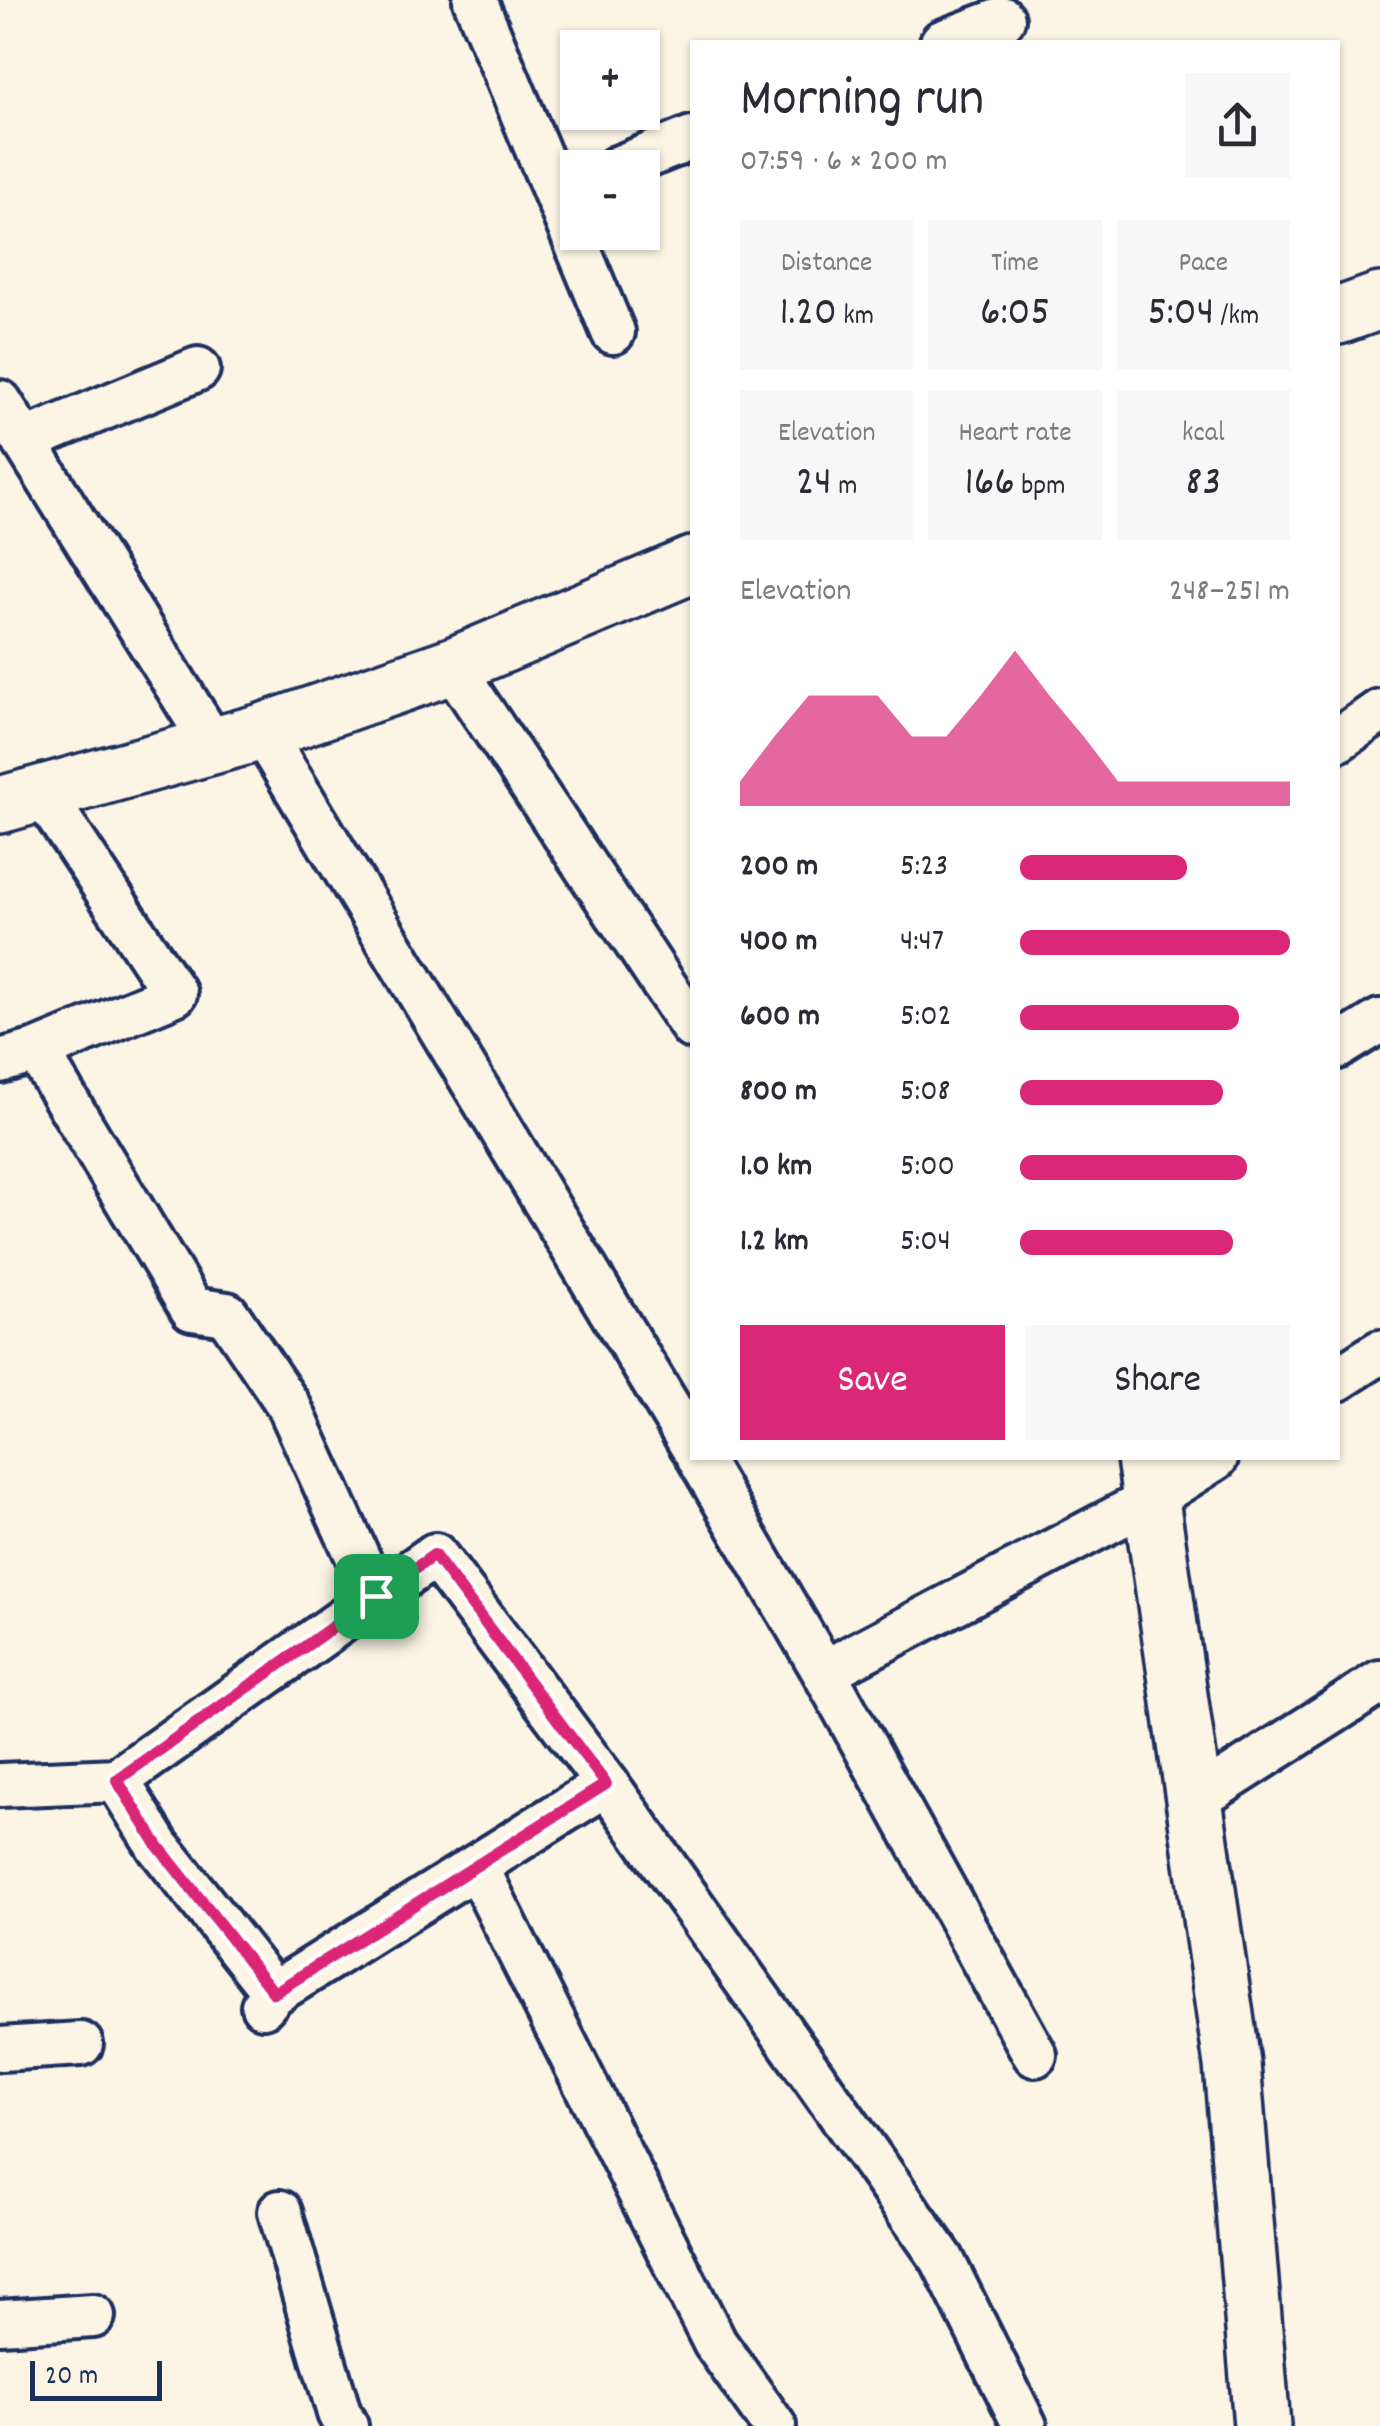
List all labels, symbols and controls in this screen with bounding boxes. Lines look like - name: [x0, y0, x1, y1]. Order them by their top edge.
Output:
- map controls: [560, 30, 660, 250]
- button: +: [560, 30, 660, 130]
- text: Morning run: [740, 63, 984, 142]
- button: share: [1185, 73, 1290, 178]
- text: 07:59 · 6 × 200 m: [740, 140, 947, 186]
- button: −: [560, 150, 660, 250]
- text: Distance: [781, 245, 872, 285]
- text: Time: [991, 245, 1039, 285]
- text: Pace: [1179, 245, 1228, 285]
- text: 1.20: [779, 285, 837, 345]
- text: 6:05: [980, 285, 1050, 345]
- text: 5:04: [1147, 285, 1214, 345]
- text: km: [837, 298, 874, 338]
- text: /km: [1214, 298, 1259, 338]
- text: Elevation: [778, 415, 875, 455]
- text: Heart rate: [958, 415, 1072, 455]
- text: kcal: [1182, 415, 1225, 455]
- text: 24: [796, 455, 832, 515]
- text: 166: [964, 455, 1015, 515]
- text: 83: [1186, 455, 1221, 515]
- text: m: [832, 468, 857, 508]
- text: bpm: [1015, 468, 1066, 508]
- text: Elevation: [740, 570, 851, 616]
- text: 248–251 m: [1169, 570, 1290, 616]
- text: 200 m: [740, 845, 818, 891]
- text: 5:23: [900, 845, 948, 891]
- text: 400 m: [740, 920, 817, 966]
- text: 4:47: [900, 920, 944, 966]
- text: 600 m: [740, 995, 820, 1041]
- text: 5:02: [900, 995, 952, 1041]
- text: 800 m: [740, 1070, 817, 1116]
- text: 5:08: [900, 1070, 950, 1116]
- text: 1.0 km: [740, 1145, 812, 1191]
- text: 5:00: [900, 1145, 955, 1191]
- text: 1.2 km: [740, 1220, 809, 1266]
- text: 5:04: [900, 1220, 951, 1266]
- button: Save: [740, 1325, 1005, 1440]
- button: Share: [1025, 1325, 1290, 1440]
- pin: [334, 1554, 419, 1639]
- icon: arrive: [349, 1569, 404, 1624]
- scale bar: [30, 2356, 162, 2400]
- text: 20 m: [45, 2358, 98, 2398]

